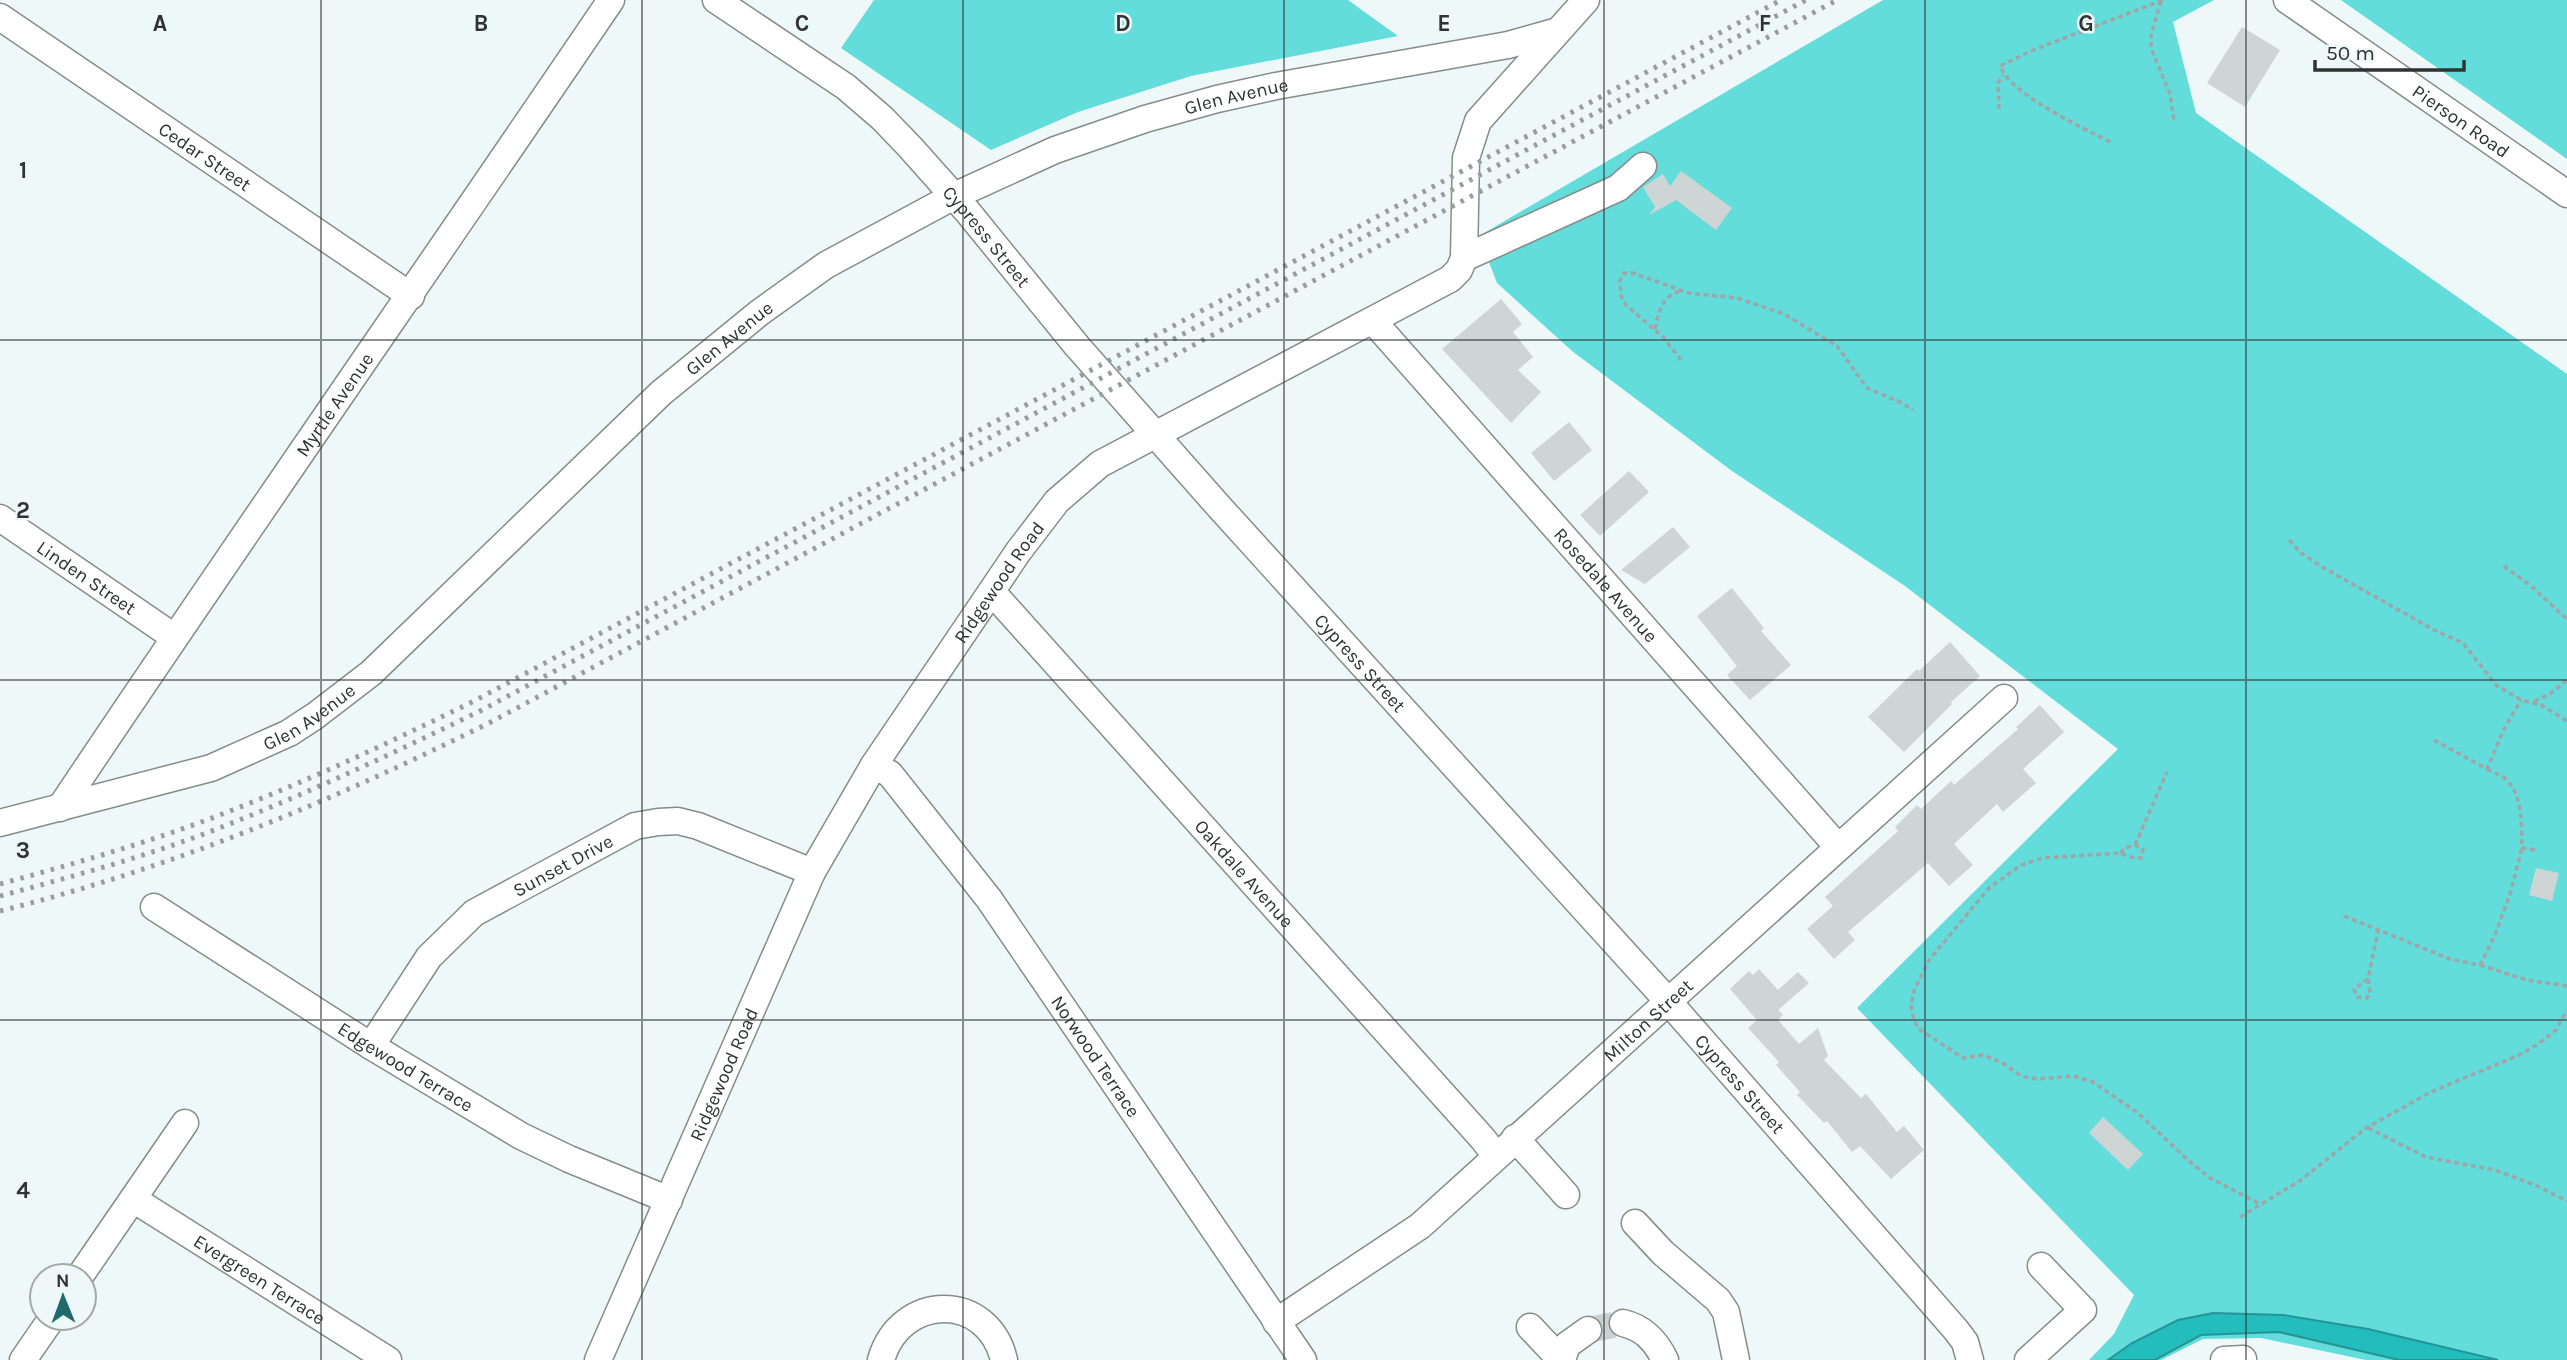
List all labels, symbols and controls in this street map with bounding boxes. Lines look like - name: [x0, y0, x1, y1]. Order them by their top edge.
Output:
- text: A: [153, 10, 167, 37]
- text: B: [474, 10, 488, 37]
- text: C: [795, 10, 809, 37]
- text: D: [1115, 10, 1131, 37]
- text: E: [1437, 10, 1451, 37]
- text: F: [1759, 10, 1771, 37]
- text: G: [2078, 10, 2094, 37]
- scale bar: [2315, 28, 2464, 72]
- text: 50 m: [2326, 41, 2375, 65]
- street label: Glen Avenue: [1182, 74, 1290, 120]
- street label: Pierson Road: [2408, 80, 2513, 163]
- street label: Cedar Street: [154, 118, 255, 196]
- text: 1: [19, 157, 27, 184]
- street label: Cypress Street: [938, 182, 1034, 292]
- street label: Glen Avenue: [682, 297, 777, 380]
- street label: Myrtle Avenue: [292, 349, 378, 461]
- text: 2: [16, 497, 30, 524]
- street label: Ridgewood Road: [950, 517, 1049, 648]
- street label: Rosedale Avenue: [1549, 524, 1662, 647]
- street label: Linden Street: [32, 536, 140, 620]
- street label: Cypress Street: [1310, 610, 1410, 717]
- street label: Glen Avenue: [260, 679, 360, 755]
- street label: Oakdale Avenue: [1190, 816, 1298, 932]
- street label: Sunset Drive: [509, 830, 617, 902]
- text: 3: [16, 837, 30, 864]
- street label: Milton Street: [1599, 975, 1698, 1067]
- street label: Norwood Terrace: [1046, 992, 1144, 1122]
- street label: Ridgewood Road: [685, 1005, 763, 1145]
- street label: Edgewood Terrace: [333, 1018, 477, 1117]
- street label: Cypress Street: [1690, 1030, 1789, 1138]
- text: 4: [16, 1177, 30, 1204]
- street label: Evergreen Terrace: [189, 1230, 329, 1330]
- north arrow: [28, 1262, 98, 1332]
- text: N: [56, 1270, 70, 1292]

